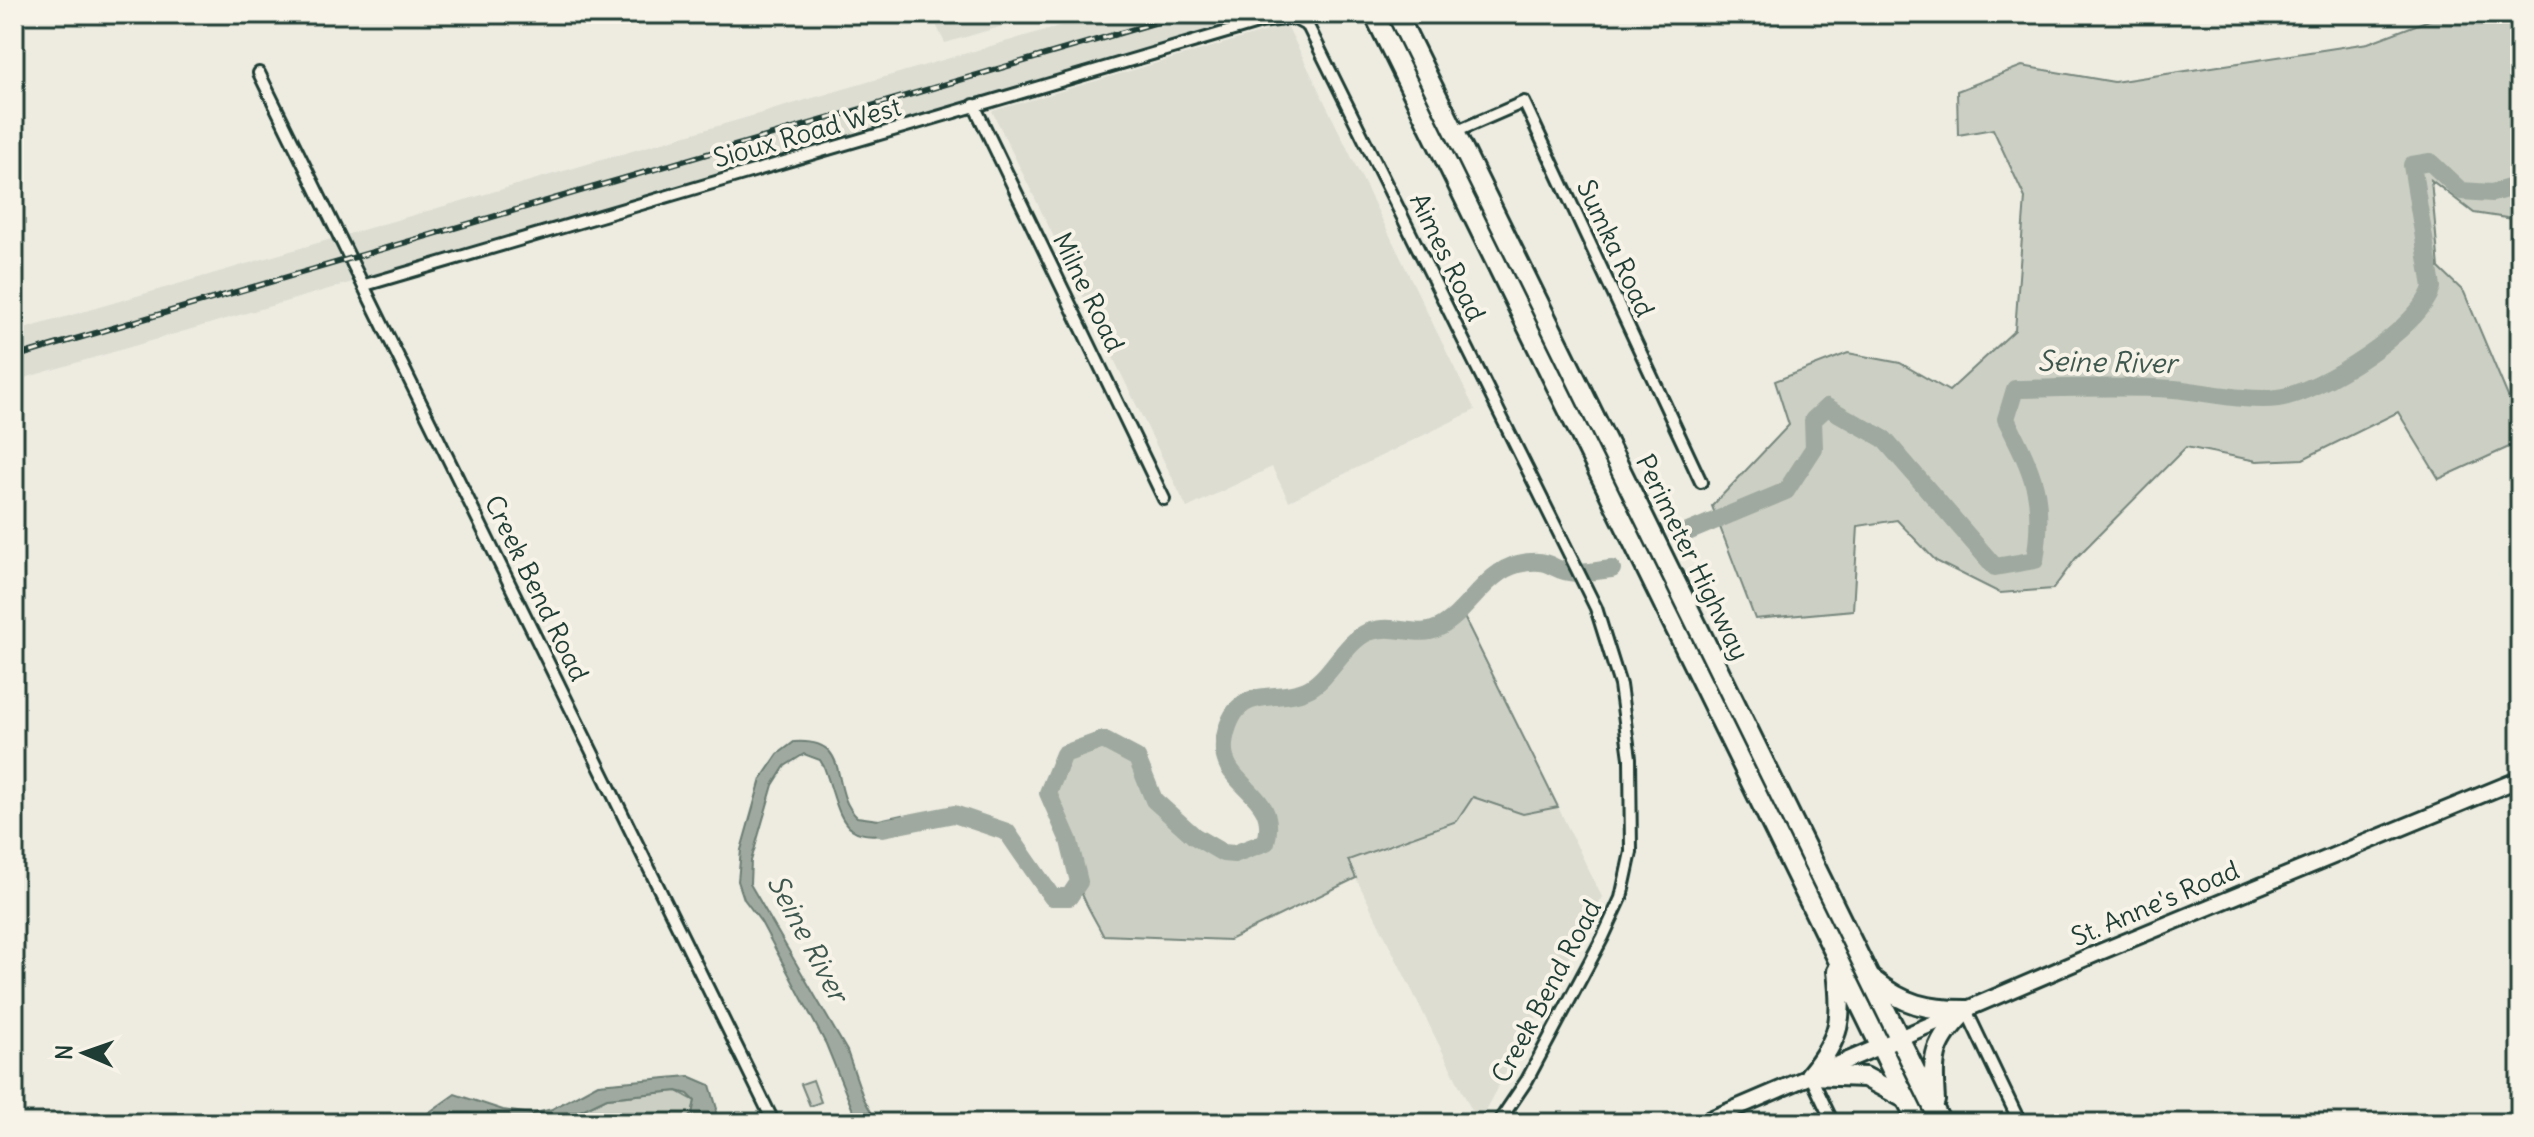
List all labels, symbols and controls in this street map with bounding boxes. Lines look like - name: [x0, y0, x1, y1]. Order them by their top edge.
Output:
- street label: Sioux Road West: [709, 89, 905, 175]
- street label: Sumka Road: [1570, 174, 1662, 322]
- street label: Aimes Road: [1403, 188, 1493, 326]
- street label: Milne Road: [1046, 227, 1132, 357]
- water label: Seine River: [2037, 343, 2180, 381]
- street label: Perimeter Highway: [1629, 449, 1757, 665]
- street label: Creek Bend Road: [478, 490, 596, 686]
- street label: St. Anne's Road: [2066, 853, 2244, 953]
- water label: Seine River: [759, 868, 858, 1011]
- street label: Creek Bend Road: [1484, 894, 1608, 1088]
- north arrow: [44, 1013, 124, 1093]
- text: N: [50, 1044, 78, 1060]

